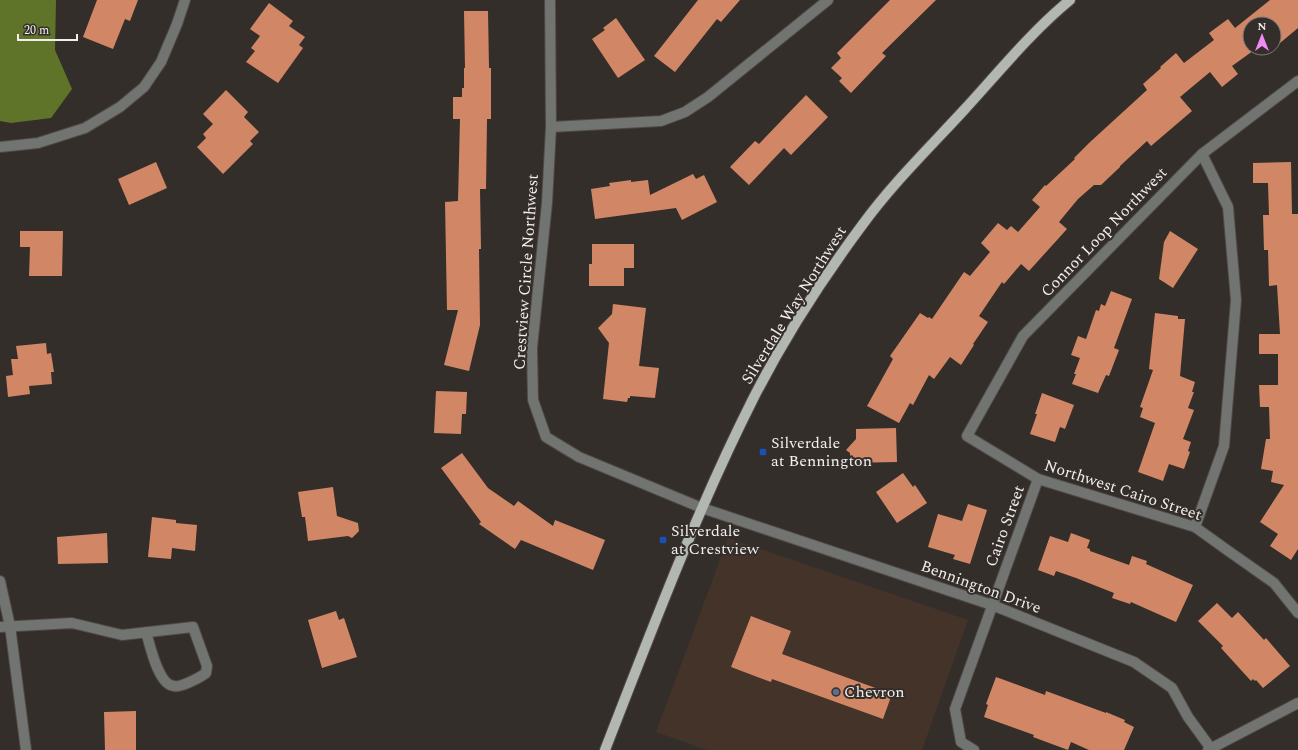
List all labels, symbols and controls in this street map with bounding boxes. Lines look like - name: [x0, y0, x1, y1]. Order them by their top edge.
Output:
- scale bar: [18, 16, 77, 42]
- north arrow: [1242, 16, 1282, 56]
- text: N: [1258, 18, 1267, 35]
- text: 20 m: [24, 21, 49, 40]
- street label: Connor Loop Northwest: [1035, 161, 1173, 303]
- street label: Crestview Circle Northwest: [507, 173, 545, 371]
- street label: Silverdale Way Northwest: [735, 221, 853, 389]
- place label: Silverdale at Bennington: [771, 431, 872, 473]
- marker: Silverdale at Bennington: [758, 447, 768, 457]
- street label: Northwest Cairo Street: [1041, 453, 1205, 527]
- street label: Cairo Street: [979, 481, 1031, 570]
- place label: Silverdale at Crestview: [671, 519, 760, 561]
- marker: Silverdale at Crestview: [658, 535, 668, 545]
- street label: Bennington Drive: [917, 554, 1045, 620]
- place label: Chevron: [844, 680, 905, 704]
- marker: Chevron: [831, 687, 841, 697]

